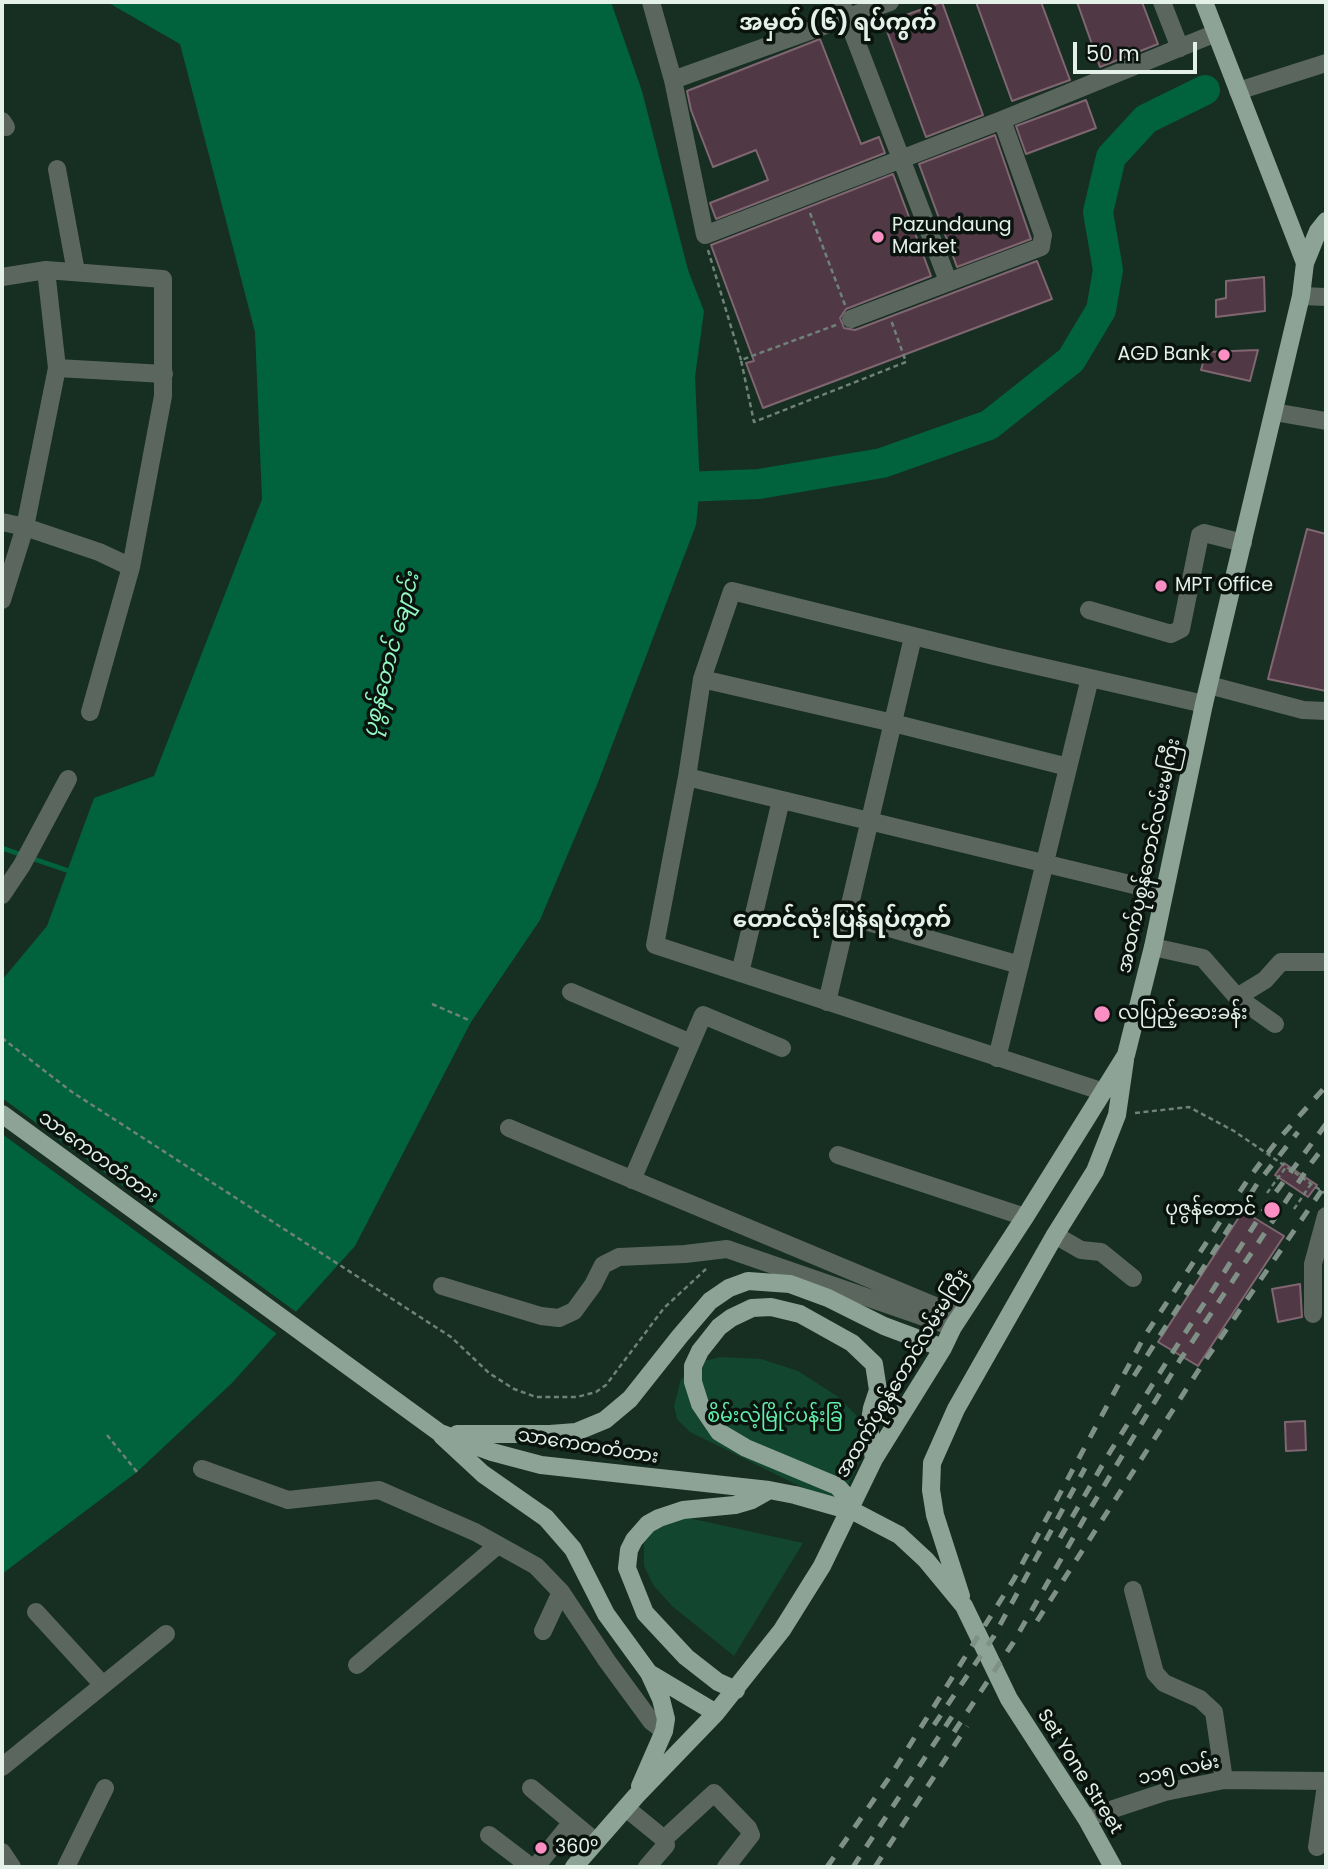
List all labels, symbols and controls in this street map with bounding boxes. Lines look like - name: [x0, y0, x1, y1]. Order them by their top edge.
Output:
- district label: အမှတ် (၆) ရပ်ကွက်: [739, 10, 937, 38]
- scale bar: [1076, 28, 1200, 72]
- text: 50 m: [1086, 39, 1140, 68]
- place label: Pazundaung Market: [892, 215, 1012, 259]
- marker: Pazundaung Market: [870, 229, 886, 245]
- place label: AGD Bank: [1117, 344, 1210, 366]
- marker: AGD Bank: [1216, 347, 1232, 363]
- water label: ပုစွန်တောင် ချောင်း: [358, 570, 426, 740]
- place label: MPT Office: [1175, 575, 1273, 597]
- marker: MPT Office: [1153, 578, 1169, 594]
- street label: အထက်ပုစွန်တောင်လမ်းမကြီး: [1114, 736, 1186, 976]
- district label: တောင်လုံးပြန်ရပ်ကွက်: [733, 907, 951, 935]
- place label: လပြည့်ဆေးခန်း: [1118, 1003, 1248, 1025]
- marker: လပြည့်ဆေးခန်း: [1092, 1004, 1112, 1024]
- street label: သာကေတတံတား: [34, 1107, 162, 1209]
- place label: ပုဇွန်တောင်: [1165, 1199, 1256, 1221]
- marker: ပုဇွန်တောင်: [1262, 1200, 1282, 1220]
- street label: အထက်ပုစွန်တောင်လမ်းမကြီး: [832, 1265, 974, 1483]
- park label: စိမ်းလဲ့မြိုင်ပန်းခြံ: [707, 1406, 843, 1428]
- street label: သာကေတတံတား: [516, 1425, 660, 1469]
- street label: Set Yone Street: [1031, 1705, 1127, 1839]
- street label: ၁၁၅ လမ်း: [1136, 1751, 1222, 1791]
- place label: 360°: [555, 1837, 598, 1859]
- marker: 360°: [533, 1840, 549, 1856]

